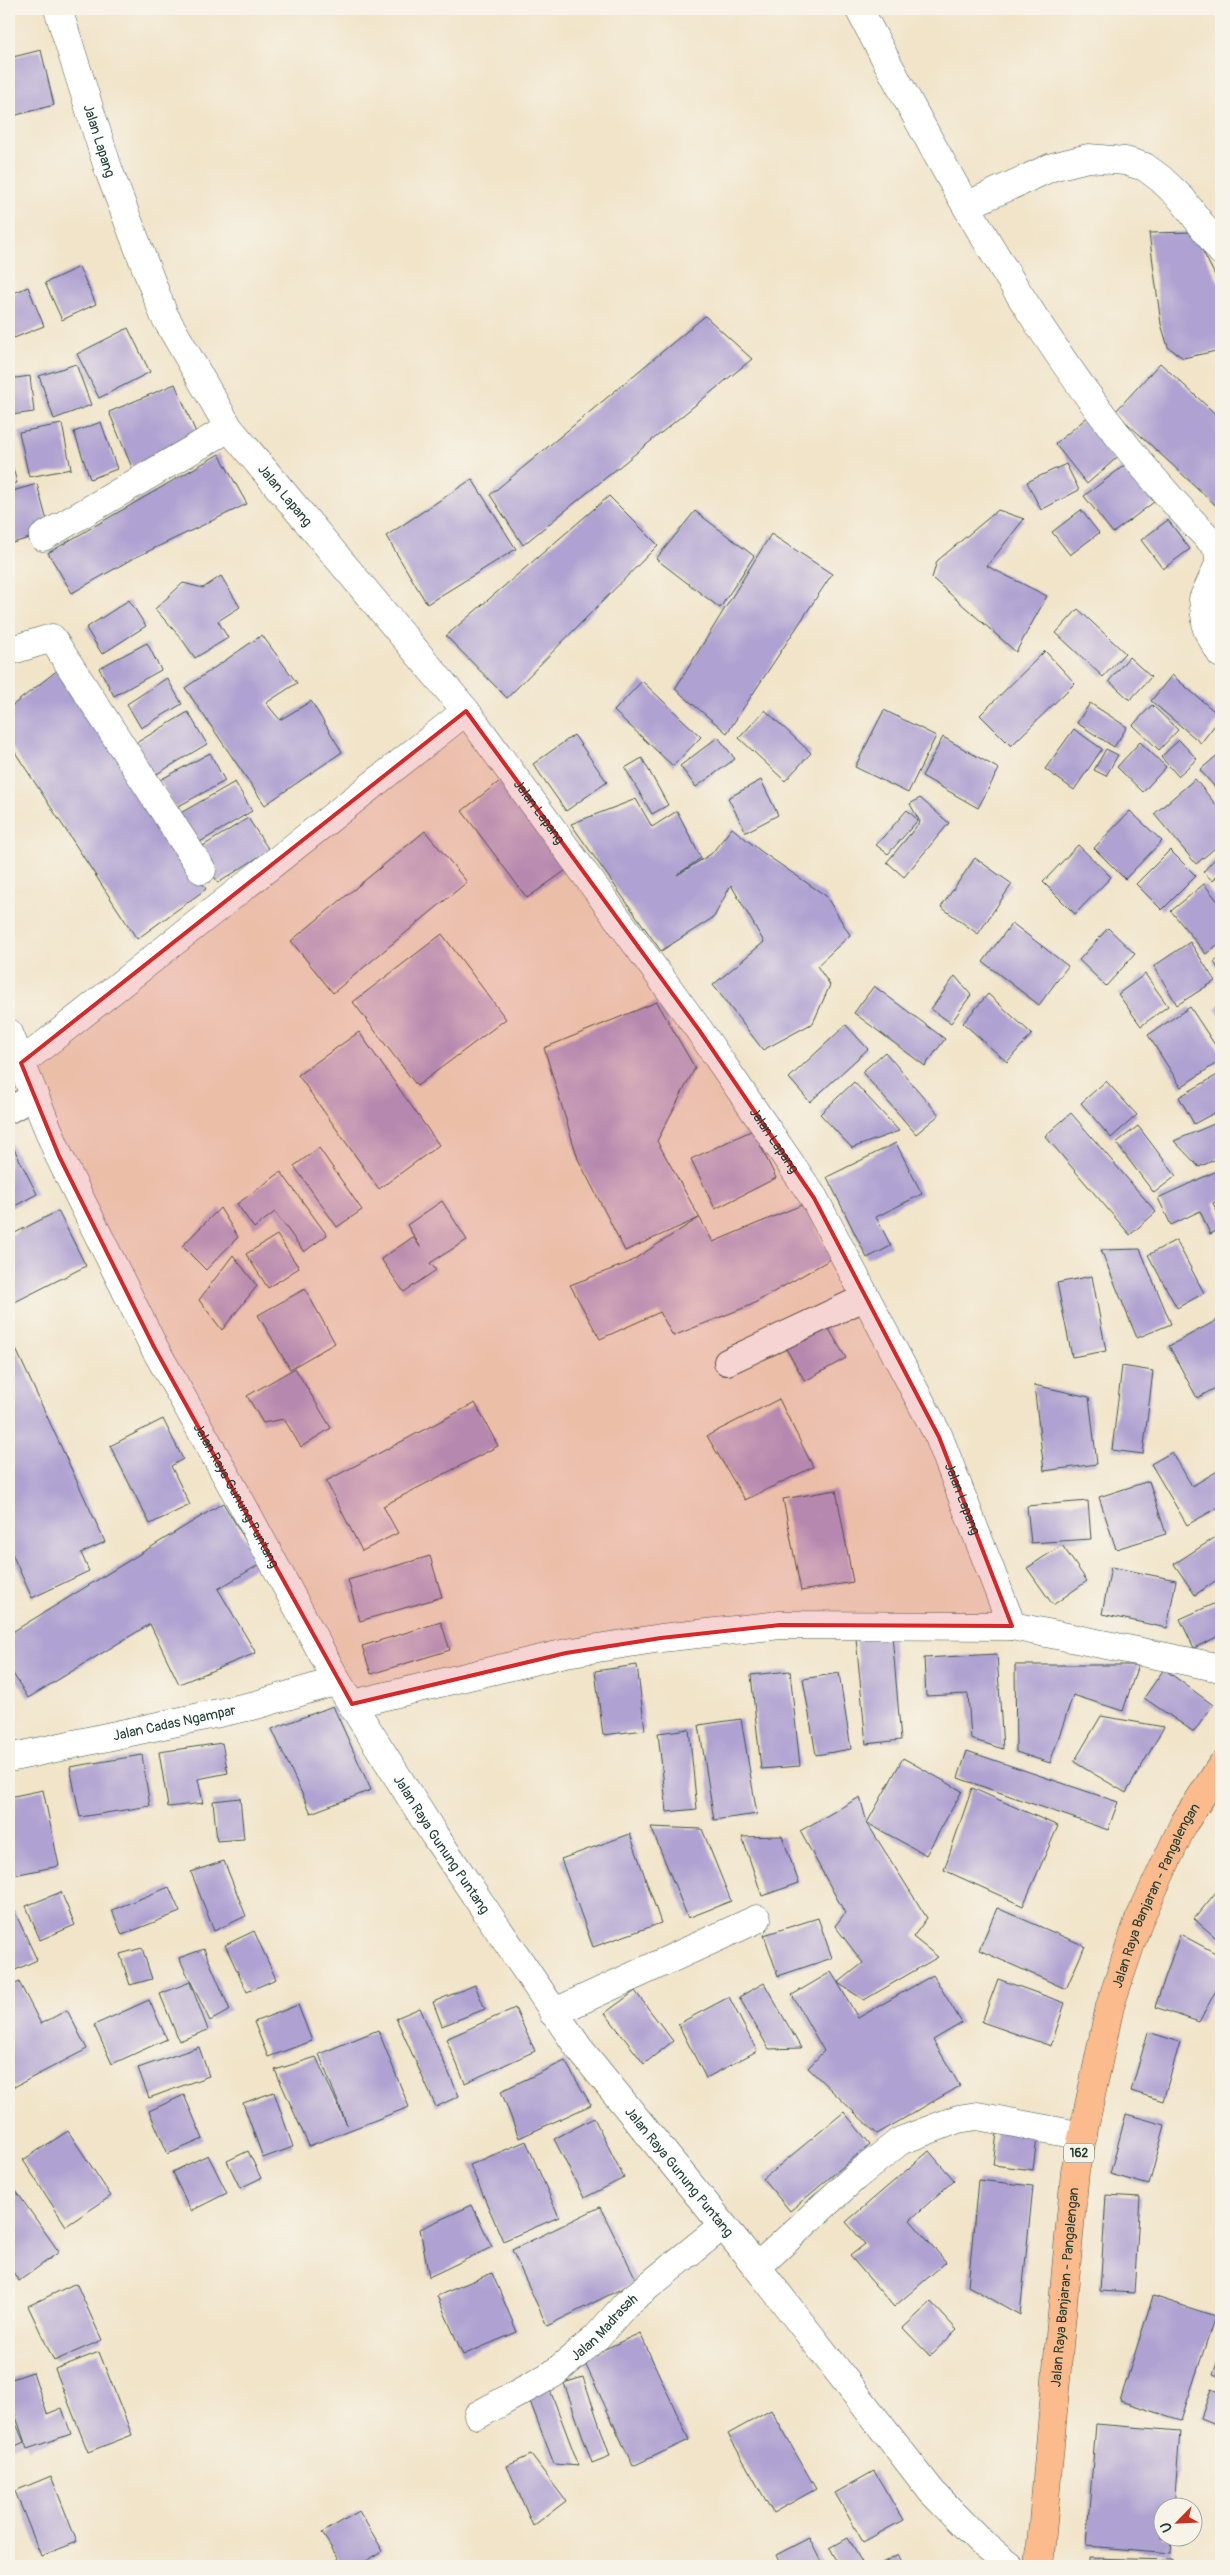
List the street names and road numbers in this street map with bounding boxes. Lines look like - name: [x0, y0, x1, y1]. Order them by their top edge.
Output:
- street label: Jalan Lapang: [80, 102, 119, 180]
- street label: Jalan Lapang: [254, 461, 316, 530]
- street label: Jalan Lapang: [510, 776, 569, 847]
- street label: Jalan Lapang: [746, 1104, 803, 1176]
- street label: Jalan Raya Gunung Puntang: [190, 1420, 283, 1571]
- street label: Jalan Lapang: [941, 1460, 984, 1537]
- street label: Jalan Cadas Ngampar: [111, 1701, 237, 1744]
- street label: Jalan Raya Gunung Puntang: [390, 1772, 494, 1917]
- street label: Jalan Raya Banjaran - Pangalengan: [1108, 1800, 1203, 1990]
- street label: Jalan Raya Gunung Puntang: [622, 2103, 737, 2240]
- road number: 162: [1064, 2144, 1094, 2162]
- street label: Jalan Raya Banjaran - Pangalengan: [1047, 2187, 1082, 2388]
- street label: Jalan Madrasah: [567, 2290, 641, 2364]

